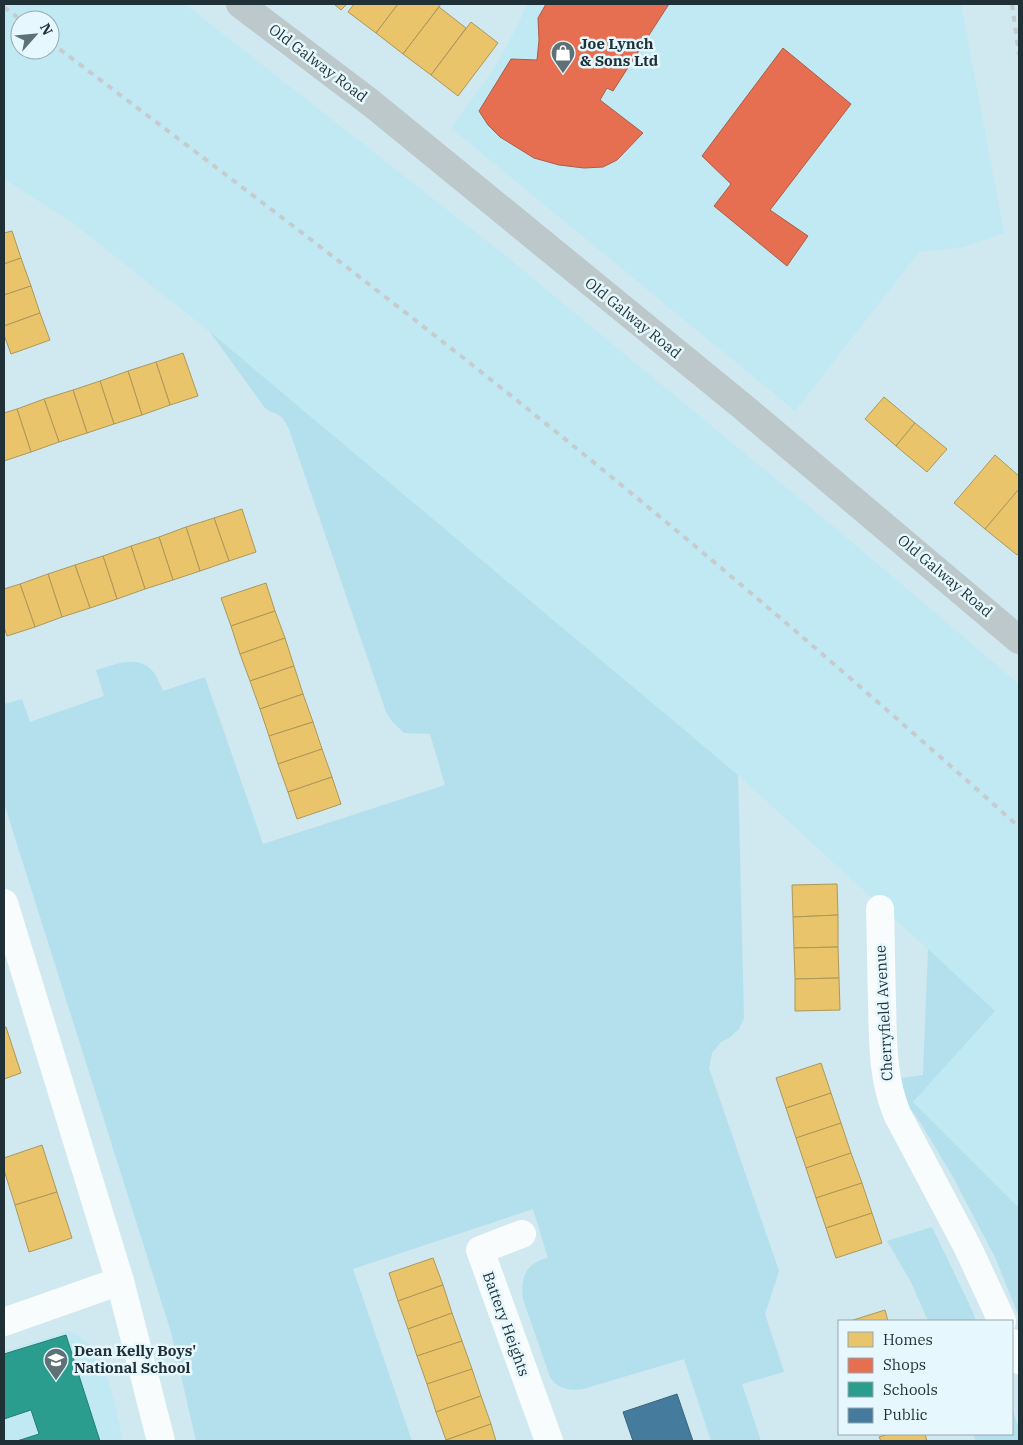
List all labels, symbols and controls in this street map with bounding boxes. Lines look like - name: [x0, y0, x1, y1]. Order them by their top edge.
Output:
- north arrow: [10, 10, 60, 60]
- street label: Old Galway Road: [265, 19, 371, 106]
- text: N: [36, 20, 57, 38]
- place label: Joe Lynch & Sons Ltd: [580, 34, 659, 70]
- shop icon: Joe Lynch & Sons Ltd: [550, 40, 576, 74]
- street label: Old Galway Road: [581, 273, 685, 362]
- street label: Old Galway Road: [894, 530, 997, 621]
- street label: Cherryfield Avenue: [870, 944, 897, 1082]
- street label: Battery Heights: [479, 1269, 534, 1379]
- legend: [838, 1320, 1013, 1435]
- text: Homes: [883, 1330, 933, 1349]
- place label: Dean Kelly Boys' National School: [74, 1341, 196, 1377]
- school or university icon: Dean Kelly Boys' National School: [43, 1347, 69, 1381]
- text: Shops: [883, 1355, 926, 1374]
- text: Schools: [883, 1380, 938, 1399]
- text: Public: [883, 1405, 928, 1424]

